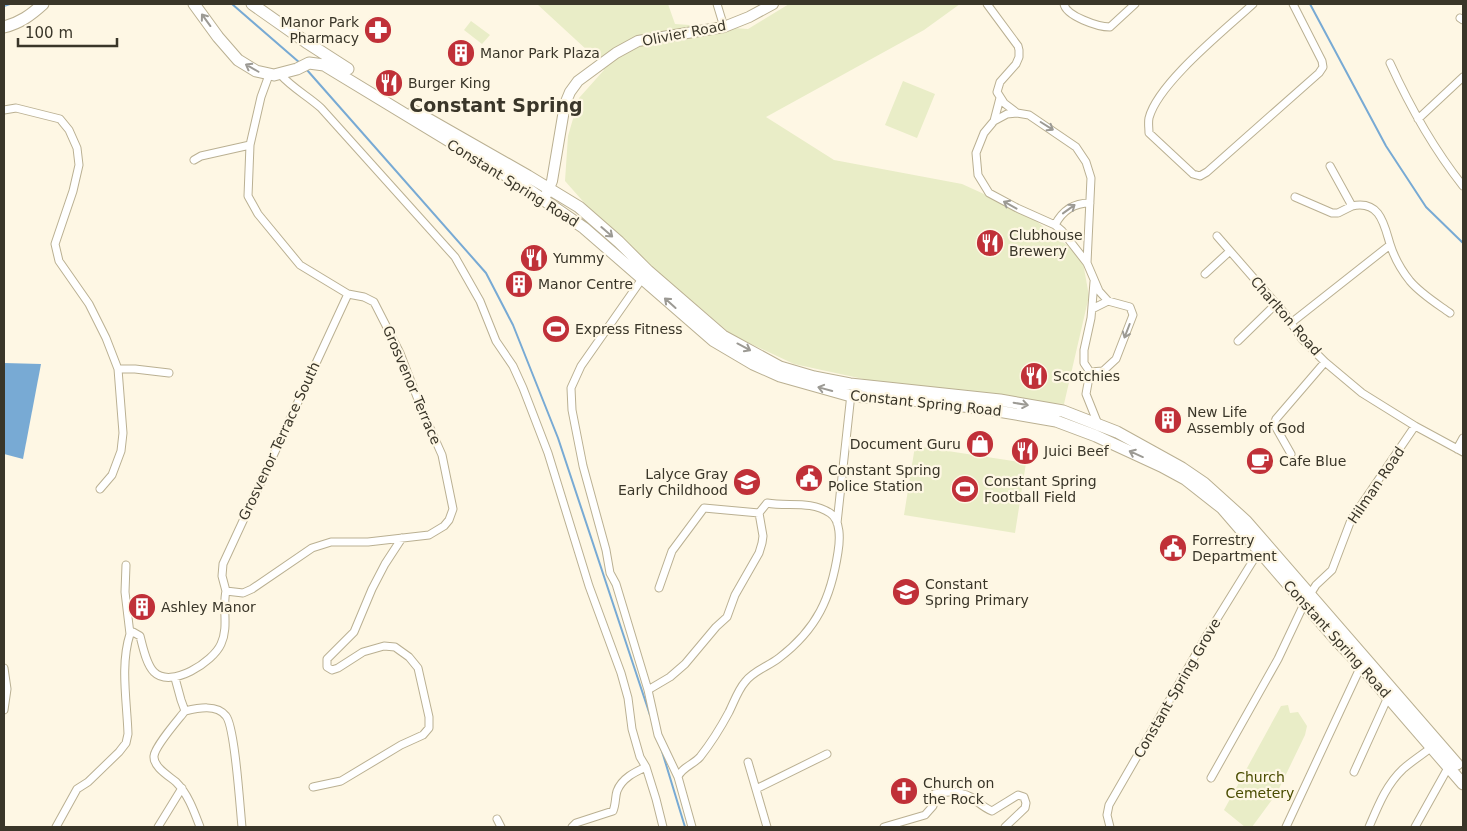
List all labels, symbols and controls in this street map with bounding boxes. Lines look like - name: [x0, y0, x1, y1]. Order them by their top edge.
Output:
- one-way arrow: [201, 13, 211, 27]
- place label: Manor Park Pharmacy: [280, 14, 360, 46]
- scale bar: [18, 15, 116, 47]
- pharmacy icon: Manor Park Pharmacy: [363, 15, 393, 45]
- street label: Olivier Road: [641, 17, 727, 49]
- text: 100 m: [25, 24, 73, 42]
- building icon: Manor Park Plaza: [446, 38, 476, 68]
- place label: Manor Park Plaza: [480, 45, 600, 61]
- one-way arrow: [246, 63, 260, 73]
- restaurant icon: Burger King: [374, 68, 404, 98]
- place label: Burger King: [408, 75, 491, 91]
- district label: Constant Spring: [409, 94, 583, 116]
- one-way arrow: [1039, 121, 1053, 131]
- street label: Constant Spring Road: [444, 136, 582, 230]
- one-way arrow: [1003, 200, 1018, 210]
- one-way arrow: [1062, 204, 1075, 215]
- one-way arrow: [600, 226, 613, 238]
- place label: Clubhouse Brewery: [1009, 227, 1083, 259]
- restaurant icon: Clubhouse Brewery: [975, 228, 1005, 258]
- restaurant icon: Yummy: [519, 243, 549, 273]
- place label: Yummy: [552, 250, 604, 266]
- building icon: Manor Centre: [504, 269, 534, 299]
- street label: Charlton Road: [1247, 273, 1325, 359]
- place label: Manor Centre: [538, 276, 633, 292]
- one-way arrow: [663, 297, 676, 309]
- sports icon: Express Fitness: [541, 314, 571, 344]
- place label: Express Fitness: [575, 321, 683, 337]
- street label: Grosvenor Terrace: [380, 323, 444, 447]
- one-way arrow: [1122, 323, 1131, 338]
- one-way arrow: [736, 343, 751, 352]
- street label: Grosvenor Terrace South: [235, 359, 323, 523]
- restaurant icon: Scotchies: [1019, 361, 1049, 391]
- place label: Scotchies: [1053, 368, 1120, 384]
- one-way arrow: [817, 384, 833, 394]
- street label: Constant Spring Road: [850, 387, 1002, 419]
- one-way arrow: [1012, 399, 1028, 409]
- place label: New Life Assembly of God: [1187, 404, 1305, 436]
- building icon: New Life Assembly of God: [1153, 405, 1183, 435]
- shop icon: Document Guru: [965, 429, 995, 459]
- place label: Document Guru: [850, 436, 961, 452]
- restaurant icon: Juici Beef: [1010, 436, 1040, 466]
- place label: Juici Beef: [1043, 443, 1110, 459]
- street label: Hilman Road: [1344, 444, 1408, 526]
- cafe icon: Cafe Blue: [1245, 446, 1275, 476]
- one-way arrow: [1128, 449, 1143, 459]
- place label: Cafe Blue: [1279, 453, 1346, 469]
- place label: Constant Spring Police Station: [828, 462, 941, 494]
- public building icon: Constant Spring Police Station: [794, 463, 824, 493]
- place label: Lalyce Gray Early Childhood: [618, 466, 728, 498]
- school or university icon: Lalyce Gray Early Childhood: [732, 467, 762, 497]
- place label: Constant Spring Football Field: [984, 473, 1097, 505]
- sports icon: Constant Spring Football Field: [950, 474, 980, 504]
- place label: Forrestry Department: [1192, 532, 1277, 564]
- public building icon: Forrestry Department: [1158, 533, 1188, 563]
- place label: Constant Spring Primary: [925, 576, 1029, 608]
- school or university icon: Constant Spring Primary: [891, 577, 921, 607]
- street label: Constant Spring Road: [1280, 577, 1394, 701]
- building icon: Ashley Manor: [127, 592, 157, 622]
- place label: Ashley Manor: [161, 599, 256, 615]
- street label: Constant Spring Grove: [1130, 615, 1224, 761]
- park label: Church Cemetery: [1226, 769, 1294, 801]
- place label: Church on the Rock: [923, 775, 994, 807]
- church icon: Church on the Rock: [889, 776, 919, 806]

